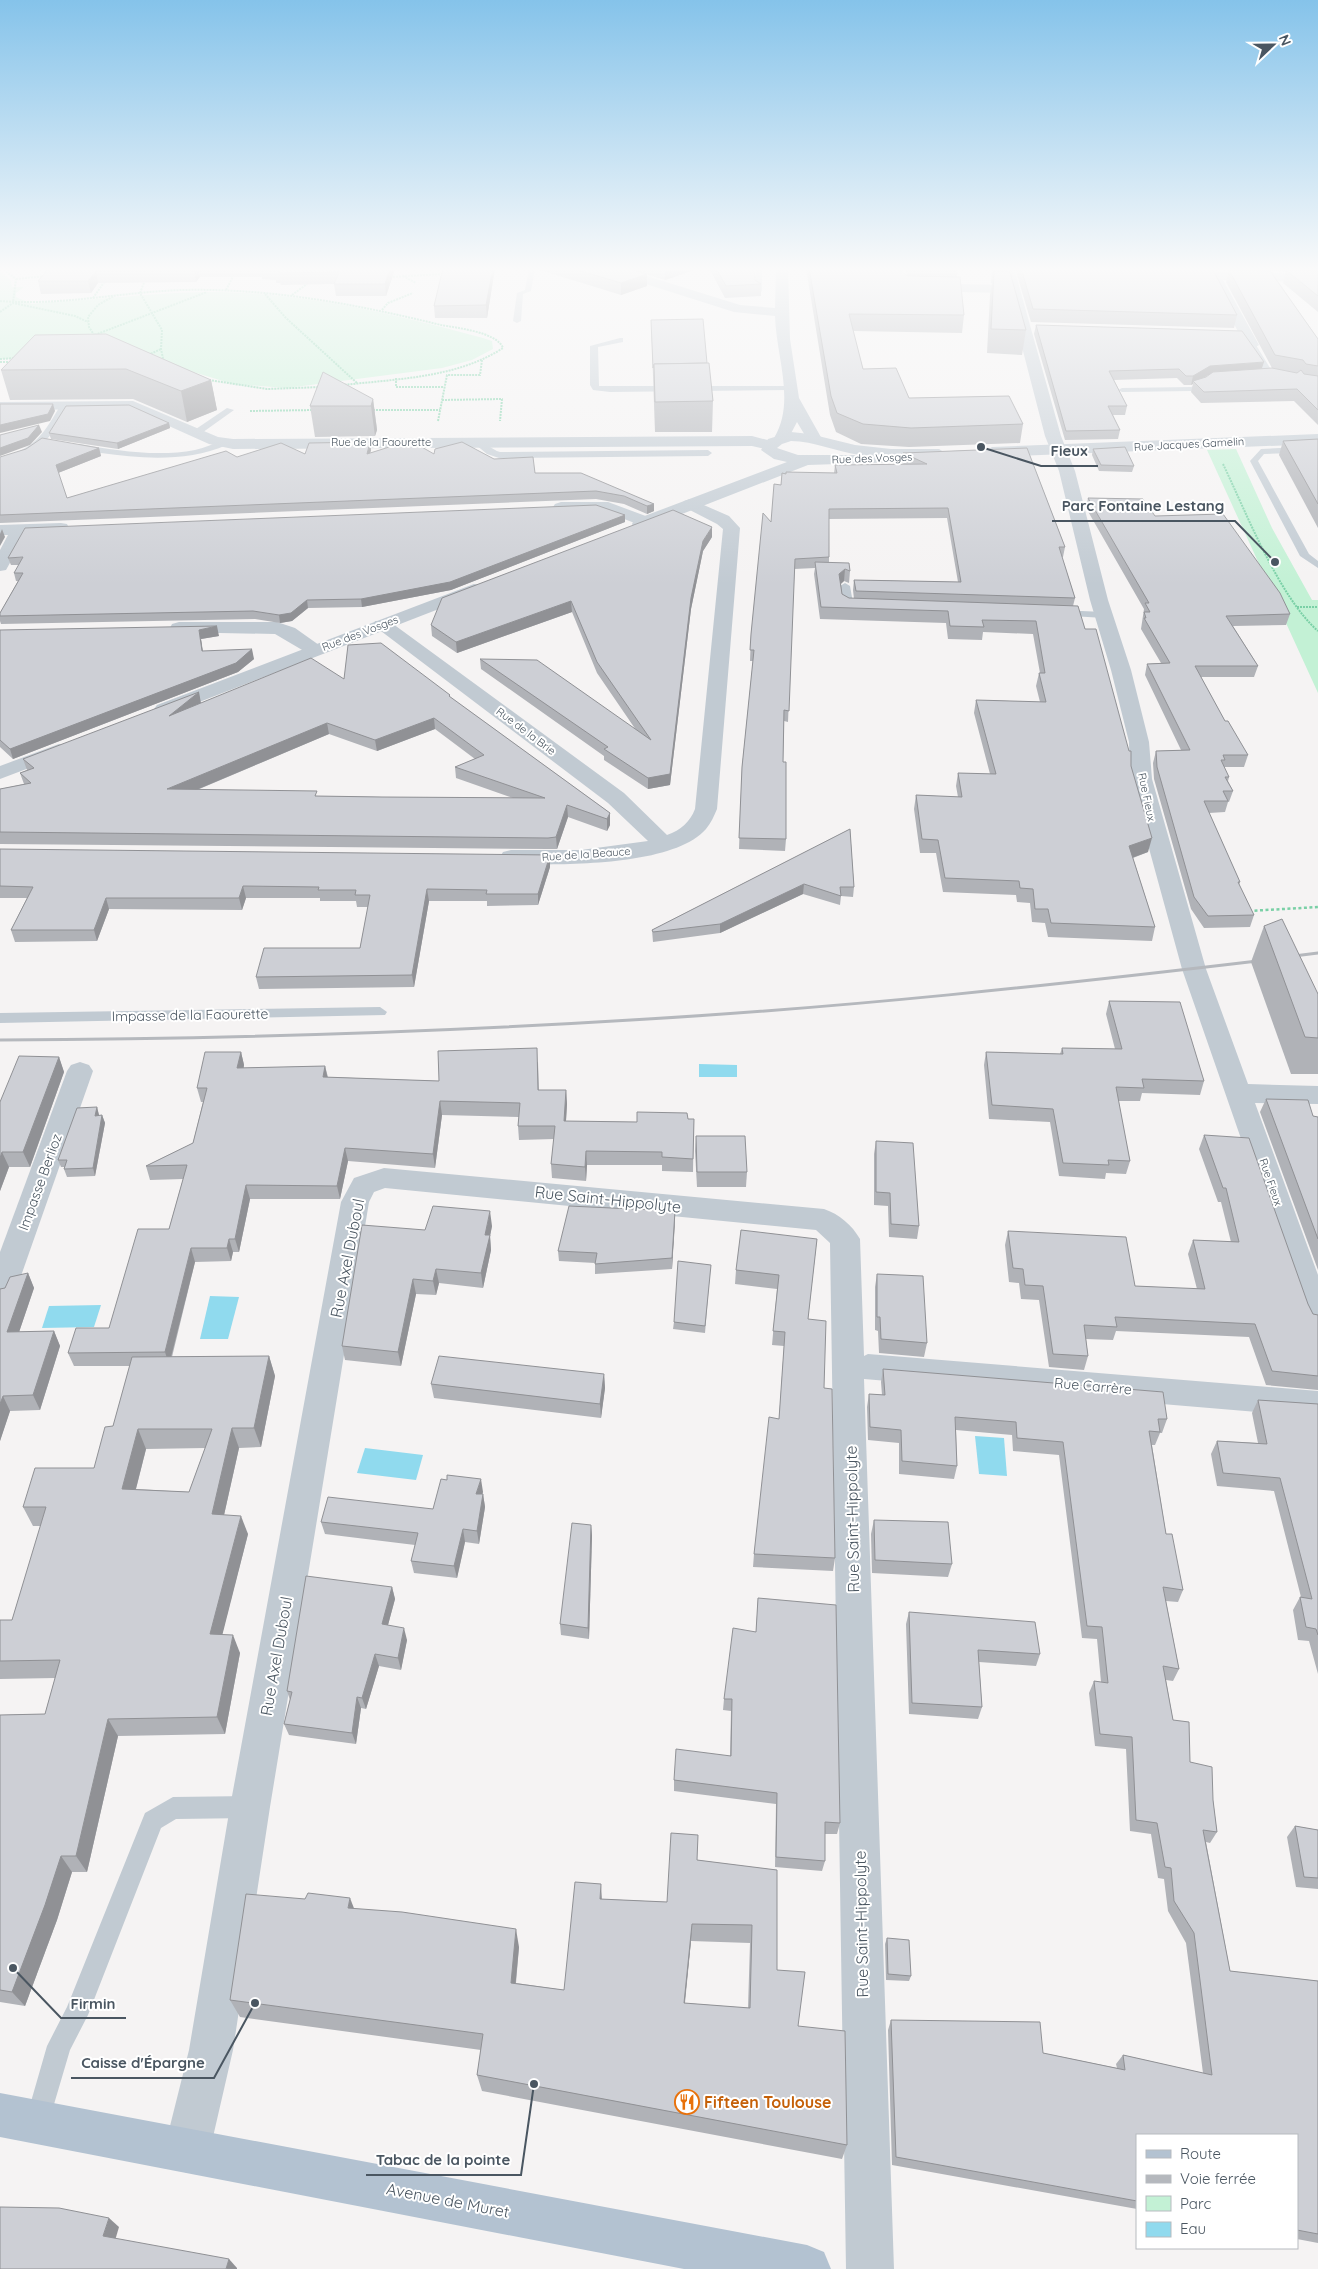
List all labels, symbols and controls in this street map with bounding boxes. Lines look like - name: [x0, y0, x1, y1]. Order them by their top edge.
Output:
- north arrow: [1248, 20, 1298, 70]
- text: N: [1275, 32, 1295, 48]
- street label: Rue Jacques Gamelin: [1133, 434, 1245, 454]
- street label: Rue de la Faourette: [331, 435, 431, 449]
- callout: Fieux: [1041, 436, 1098, 466]
- text: Fieux: [1051, 441, 1088, 460]
- street label: Rue des Vosges: [831, 450, 913, 466]
- callout: Parc Fontaine Lestang: [1052, 491, 1235, 521]
- text: Parc Fontaine Lestang: [1062, 496, 1224, 515]
- street label: Rue des Vosges: [320, 612, 400, 654]
- street label: Rue de la Brie: [494, 704, 558, 758]
- street label: Rue Fieux: [1135, 772, 1159, 822]
- street label: Rue de la Beauce: [541, 844, 631, 864]
- street label: Impasse de la Faourette: [111, 1005, 269, 1025]
- street label: Impasse Berlioz: [14, 1131, 66, 1233]
- street label: Rue Fieux: [1256, 1156, 1286, 1208]
- street label: Rue Saint-Hippolyte: [534, 1181, 682, 1217]
- street label: Rue Axel Duboul: [326, 1197, 368, 1319]
- street label: Rue Carrère: [1053, 1374, 1133, 1398]
- street label: Rue Saint-Hippolyte: [841, 1445, 863, 1593]
- street label: Rue Axel Duboul: [256, 1595, 296, 1717]
- street label: Rue Saint-Hippolyte: [850, 1850, 872, 1998]
- callout: Firmin: [61, 1988, 126, 2018]
- text: Firmin: [71, 1994, 115, 2013]
- callout: Caisse d'Épargne: [71, 2048, 214, 2078]
- text: Caisse d'Épargne: [81, 2053, 205, 2072]
- restaurant icon: Fifteen Toulouse: [674, 2089, 700, 2115]
- place label: Fifteen Toulouse: [704, 2092, 831, 2112]
- legend: [1136, 2134, 1298, 2249]
- text: Route: [1180, 2144, 1221, 2163]
- callout: Tabac de la pointe: [366, 2145, 521, 2175]
- text: Tabac de la pointe: [376, 2150, 510, 2169]
- text: Voie ferrée: [1180, 2169, 1256, 2188]
- street label: Avenue de Muret: [385, 2178, 511, 2222]
- text: Parc: [1180, 2194, 1211, 2213]
- text: Eau: [1180, 2219, 1206, 2238]

